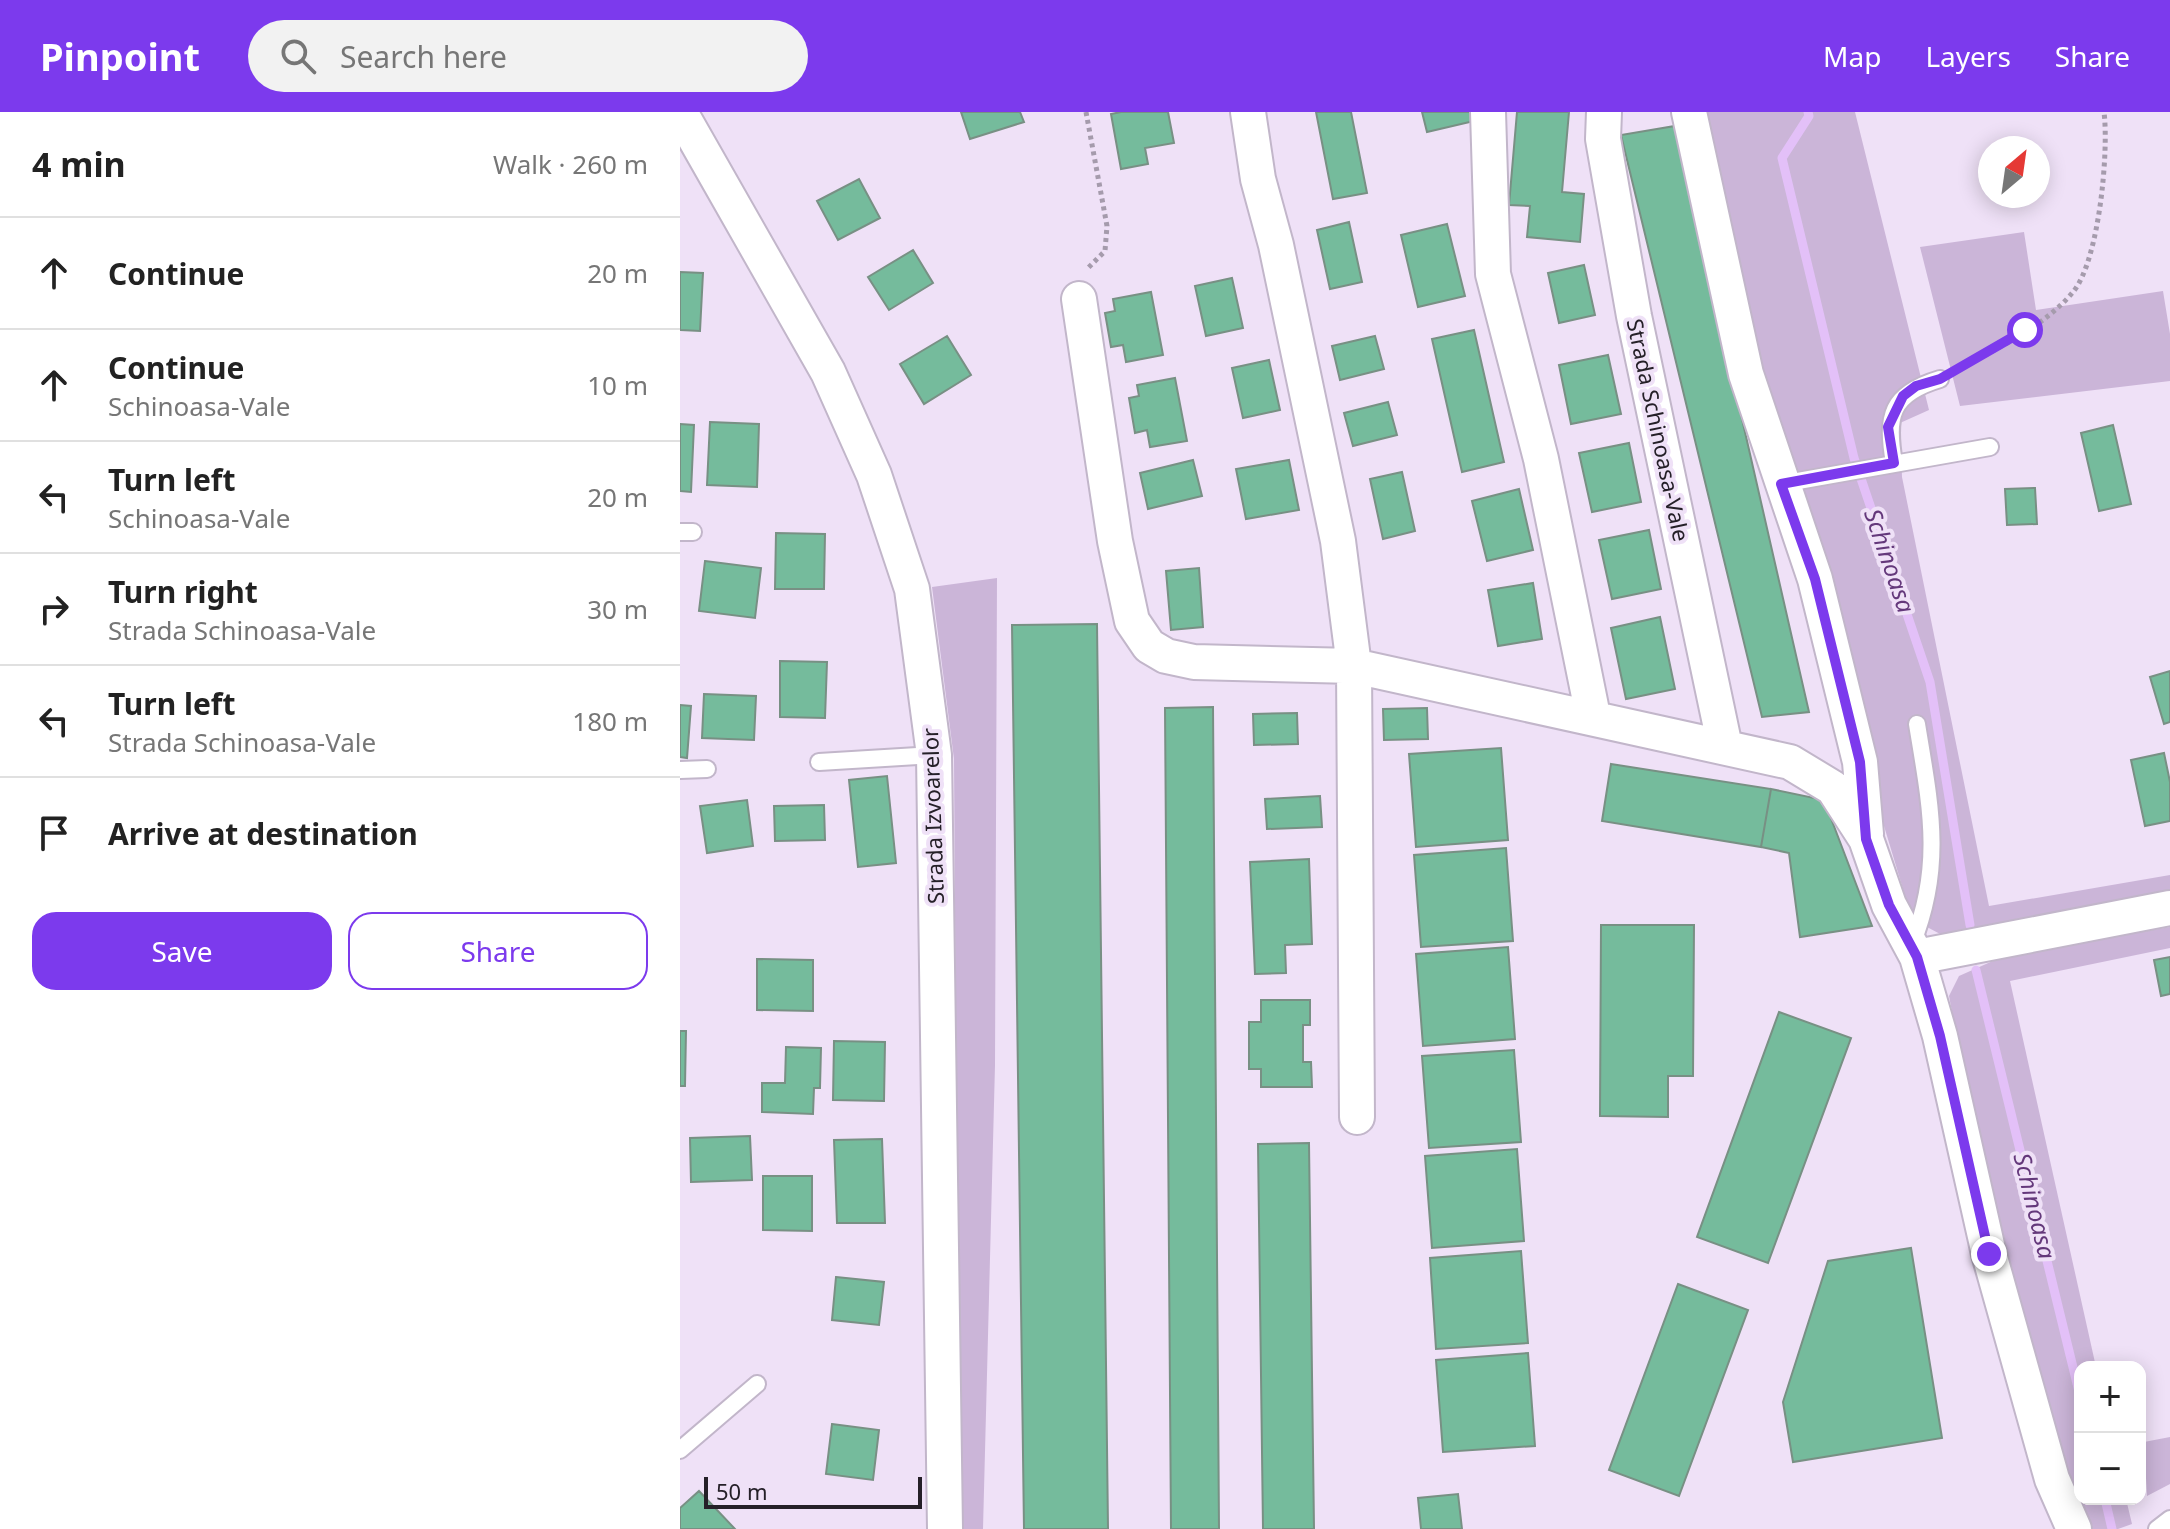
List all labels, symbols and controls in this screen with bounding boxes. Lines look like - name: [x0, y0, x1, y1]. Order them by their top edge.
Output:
- search box: [248, 20, 808, 92]
- text: Pinpoint: [40, 30, 200, 82]
- icon: search: [276, 34, 320, 78]
- text: Search here: [340, 36, 507, 77]
- text: Map: [1823, 37, 1881, 75]
- text: Layers: [1925, 37, 2011, 75]
- text: Share: [2055, 37, 2130, 75]
- north arrow: [1978, 136, 2050, 208]
- text: 4 min: [32, 141, 126, 187]
- text: Walk · 260 m: [493, 146, 648, 182]
- icon: ahead: [32, 251, 76, 295]
- text: Continue: [108, 253, 244, 294]
- text: 20 m: [587, 255, 648, 291]
- route start: [2007, 312, 2043, 348]
- street label: Strada Schinoasa-Vale: [1621, 316, 1697, 544]
- text: Continue: [108, 347, 244, 388]
- icon: ahead: [32, 363, 76, 407]
- text: 10 m: [587, 367, 648, 403]
- text: Schinoasa-Vale: [108, 388, 290, 424]
- text: Turn left: [108, 459, 236, 500]
- icon: left: [32, 475, 76, 519]
- text: 20 m: [587, 479, 648, 515]
- text: Schinoasa-Vale: [108, 500, 290, 536]
- water label: Schinoasa: [1857, 504, 1924, 617]
- text: Turn right: [108, 571, 258, 612]
- icon: right: [32, 587, 76, 631]
- text: 30 m: [587, 591, 648, 627]
- text: Strada Schinoasa-Vale: [108, 612, 376, 648]
- text: Turn left: [108, 683, 236, 724]
- icon: left: [32, 699, 76, 743]
- text: 180 m: [572, 703, 648, 739]
- text: Strada Schinoasa-Vale: [108, 724, 376, 760]
- street label: Strada Izvoarelor: [914, 727, 950, 905]
- icon: arrive: [32, 811, 76, 855]
- text: Arrive at destination: [108, 813, 418, 854]
- button: Save: [32, 912, 332, 990]
- button: Share: [348, 912, 648, 990]
- water label: Schinoasa: [2006, 1149, 2065, 1262]
- route end: [1971, 1236, 2007, 1272]
- map controls: [2074, 1361, 2146, 1505]
- button: +: [2074, 1361, 2146, 1433]
- button: −: [2074, 1433, 2146, 1505]
- scale bar: [704, 1473, 922, 1509]
- text: 50 m: [716, 1476, 767, 1506]

